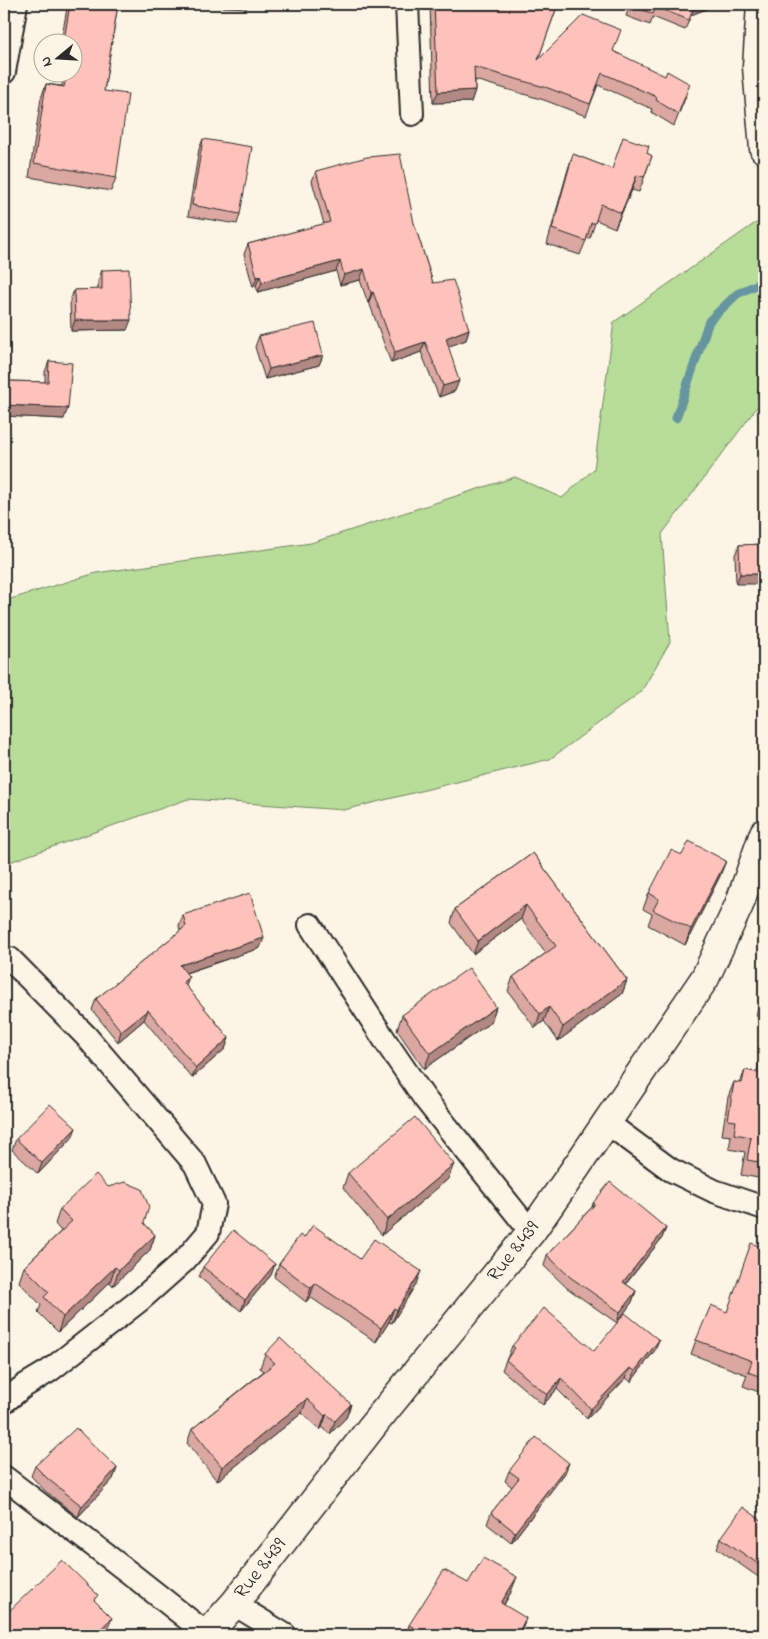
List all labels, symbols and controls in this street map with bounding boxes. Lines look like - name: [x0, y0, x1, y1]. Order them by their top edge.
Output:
- north arrow: [32, 32, 82, 82]
- text: N: [36, 54, 59, 69]
- street label: Rue 8.439: [481, 1215, 547, 1289]
- street label: Rue 8.439: [228, 1532, 294, 1606]

